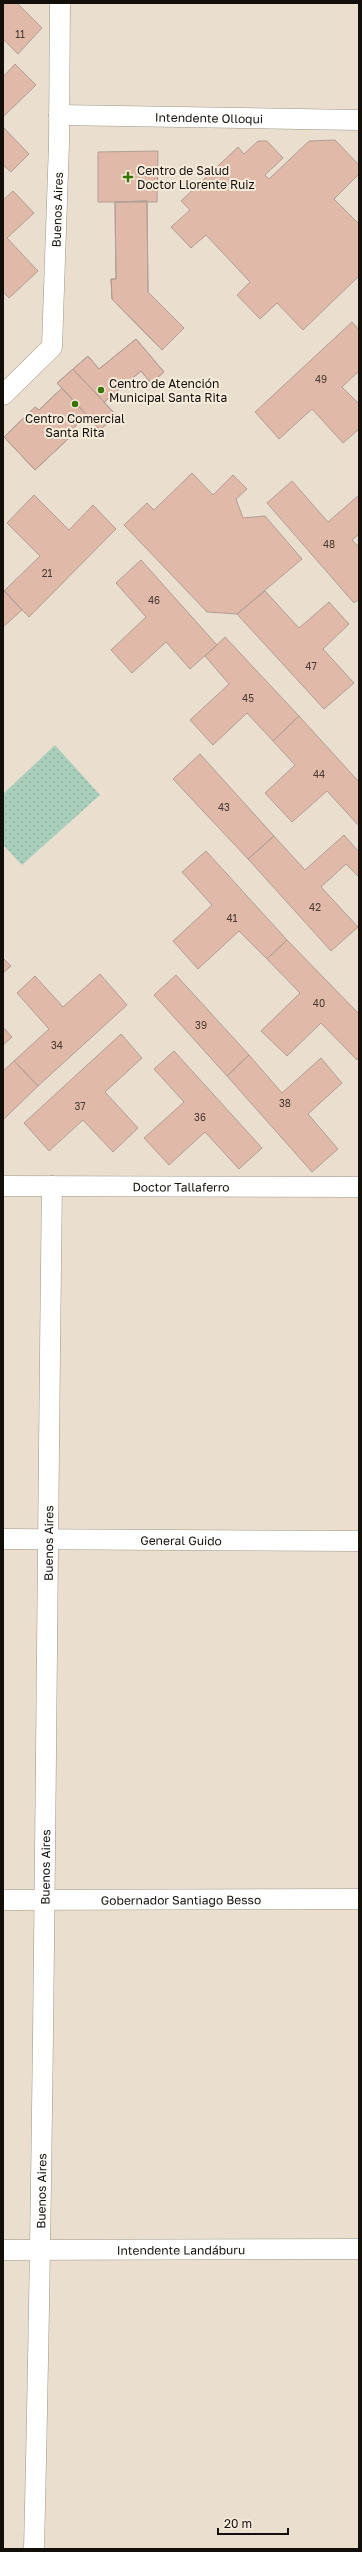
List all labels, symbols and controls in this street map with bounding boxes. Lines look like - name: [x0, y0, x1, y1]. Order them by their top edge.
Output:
- house number: 11: [15, 28, 25, 40]
- street label: Intendente Olloqui: [155, 109, 263, 126]
- place label: Centro de Salud Doctor Llorente Ruiz: [137, 163, 255, 192]
- marker: Centro de Salud Doctor Llorente Ruiz: [122, 171, 134, 183]
- street label: Buenos Aires: [48, 172, 66, 248]
- house number: 49: [315, 373, 327, 385]
- place label: Centro de Atención Municipal Santa Rita: [109, 376, 227, 405]
- marker: Centro de Atención Municipal Santa Rita: [96, 385, 106, 395]
- marker: Centro Comercial Santa Rita: [70, 399, 80, 409]
- place label: Centro Comercial Santa Rita: [25, 411, 125, 440]
- house number: 48: [323, 538, 335, 550]
- house number: 21: [42, 567, 52, 579]
- house number: 46: [148, 594, 160, 606]
- house number: 47: [305, 660, 317, 672]
- house number: 45: [242, 692, 254, 704]
- house number: 44: [313, 768, 325, 780]
- house number: 43: [218, 801, 230, 813]
- house number: 42: [309, 901, 321, 913]
- house number: 41: [227, 912, 238, 924]
- house number: 40: [313, 997, 325, 1009]
- house number: 39: [195, 1019, 207, 1031]
- house number: 34: [51, 1039, 63, 1051]
- house number: 38: [279, 1097, 291, 1109]
- house number: 37: [74, 1100, 86, 1112]
- house number: 36: [194, 1111, 206, 1123]
- street label: Doctor Tallaferro: [132, 1179, 230, 1194]
- street label: Buenos Aires: [40, 1505, 56, 1581]
- street label: General Guido: [140, 1532, 222, 1548]
- street label: Buenos Aires: [37, 1829, 53, 1905]
- street label: Gobernador Santiago Besso: [101, 1892, 261, 1907]
- street label: Buenos Aires: [33, 2153, 49, 2229]
- street label: Intendente Landáburu: [117, 2242, 245, 2257]
- scale bar: [218, 2510, 288, 2536]
- text: 20 m: [224, 2516, 252, 2531]

